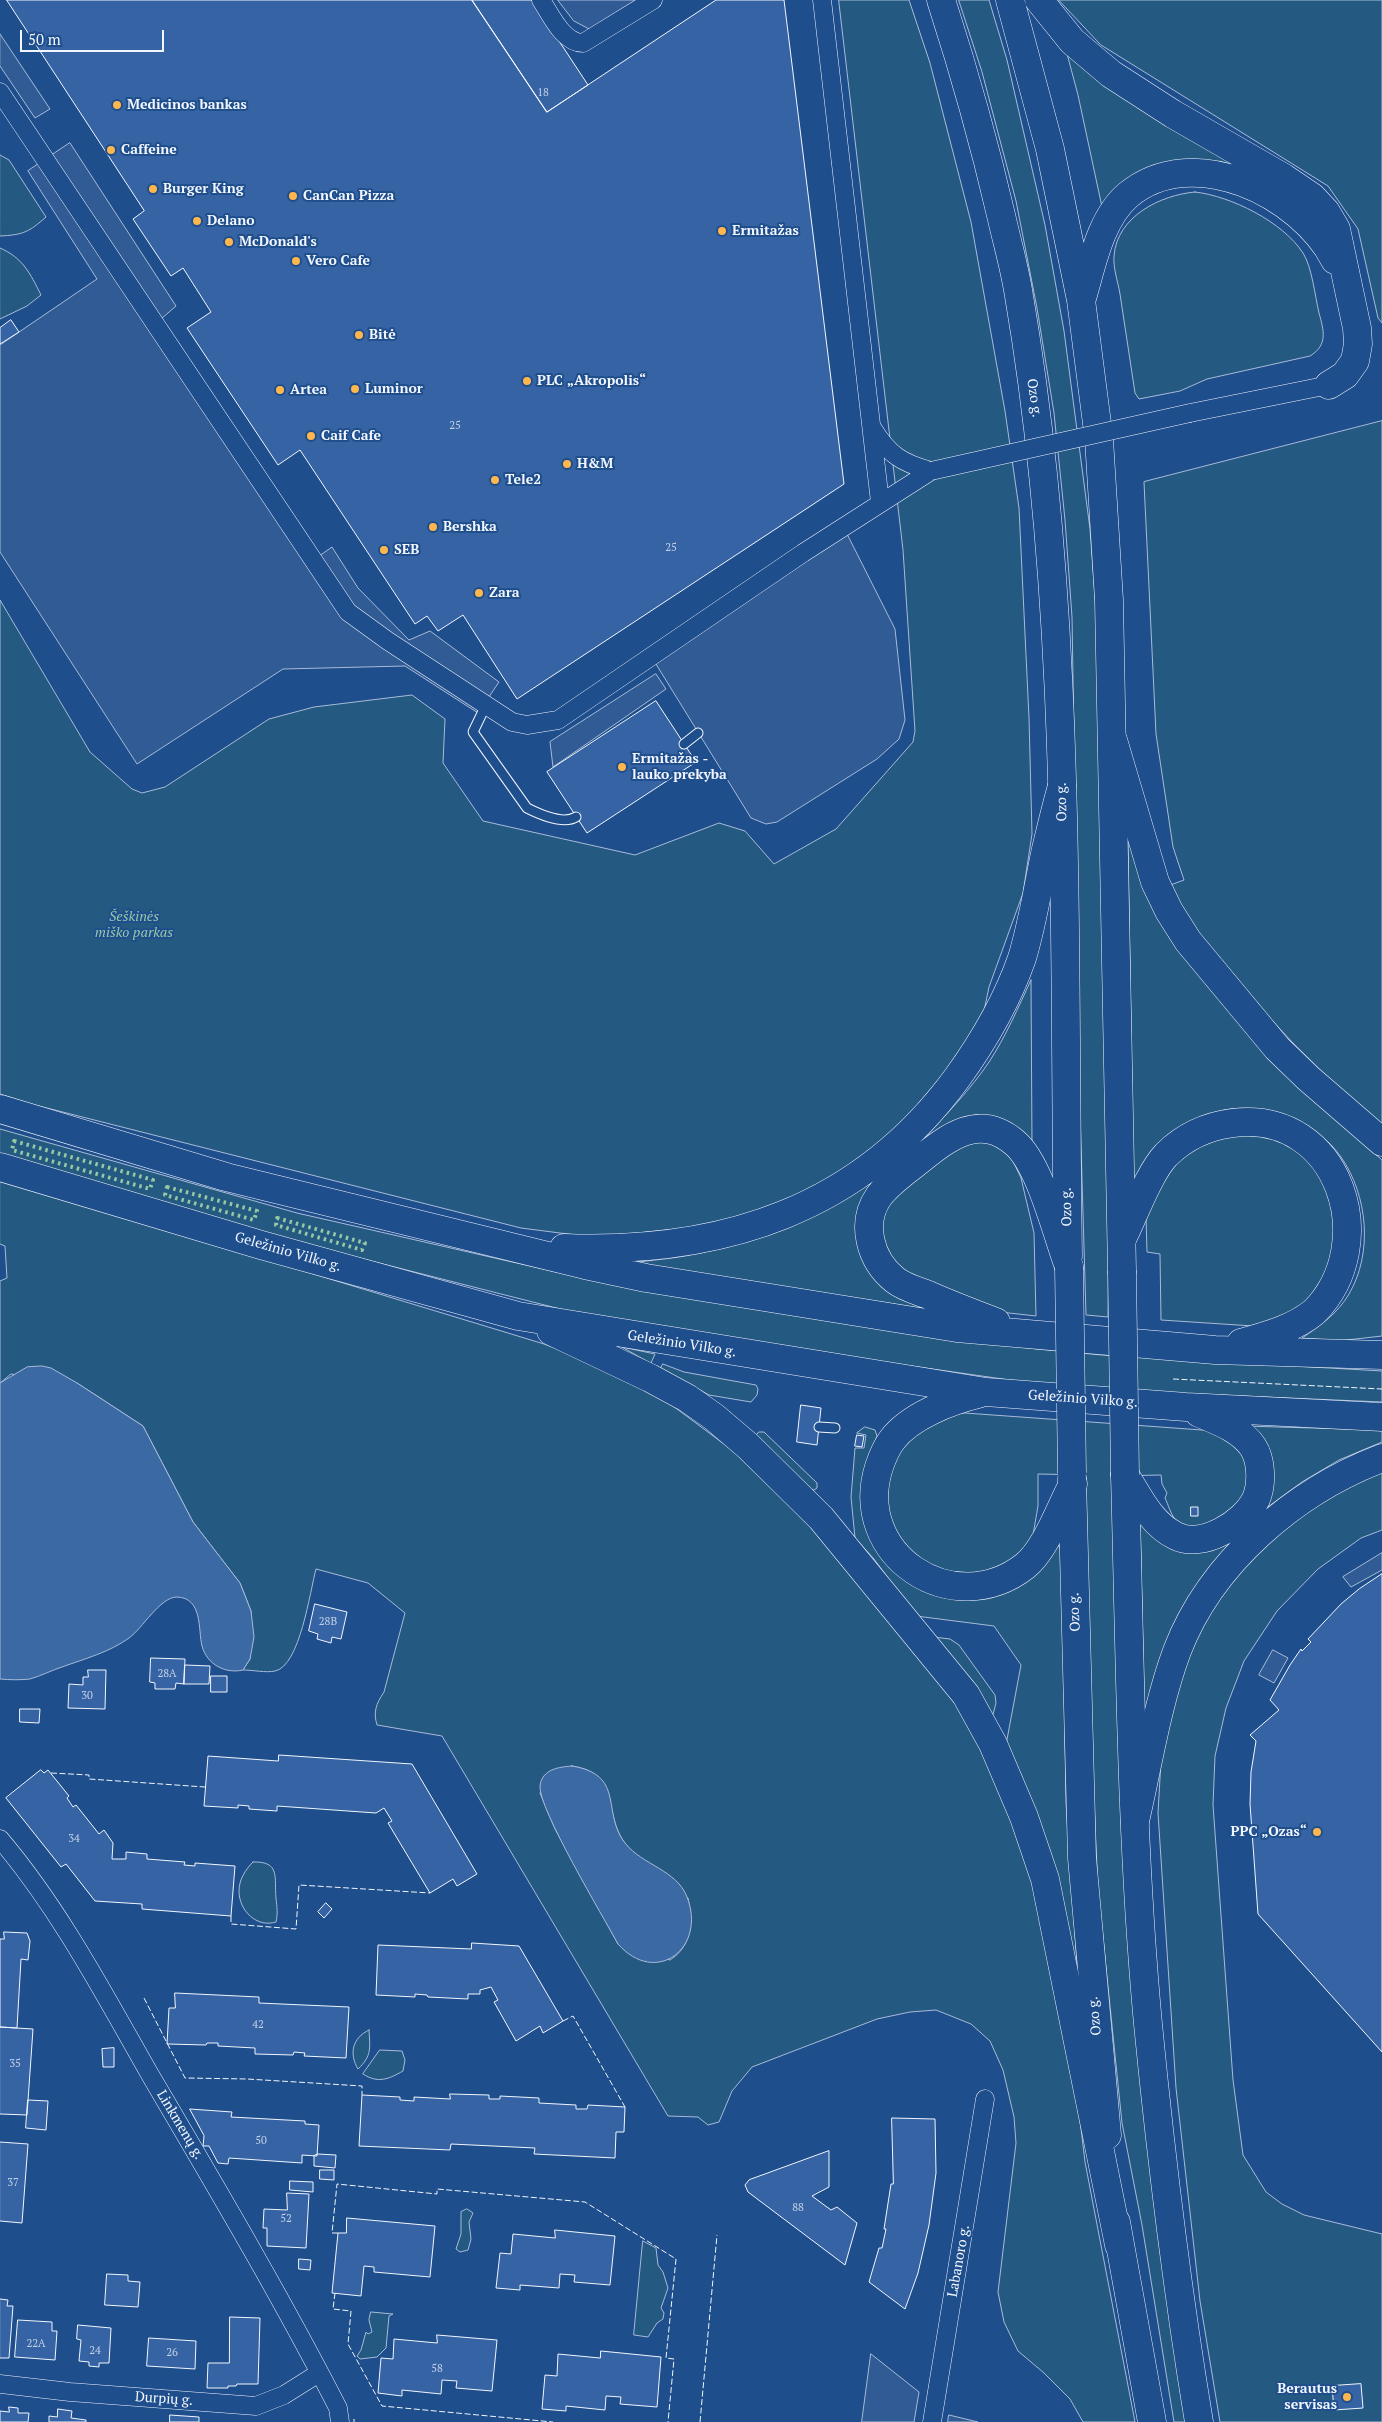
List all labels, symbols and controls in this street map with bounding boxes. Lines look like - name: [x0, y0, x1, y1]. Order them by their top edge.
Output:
- scale bar: [22, 20, 166, 52]
- text: 50 m: [28, 29, 61, 49]
- house number: 18: [537, 86, 549, 100]
- place label: Medicinos bankas: [127, 97, 247, 113]
- marker: Medicinos bankas: [111, 99, 123, 111]
- place label: Caffeine: [121, 142, 177, 158]
- marker: Caffeine: [105, 144, 117, 156]
- place label: Burger King: [163, 181, 244, 197]
- marker: Burger King: [147, 183, 159, 195]
- place label: CanCan Pizza: [303, 188, 394, 204]
- marker: CanCan Pizza: [287, 190, 299, 202]
- place label: Delano: [207, 213, 255, 229]
- marker: Delano: [191, 215, 203, 227]
- place label: Ermitažas: [732, 223, 799, 239]
- marker: Ermitažas: [716, 225, 728, 237]
- place label: McDonald's: [239, 234, 317, 250]
- marker: McDonald's: [223, 236, 235, 248]
- place label: Vero Cafe: [306, 253, 370, 269]
- marker: Vero Cafe: [290, 255, 302, 267]
- place label: Bitė: [369, 327, 396, 343]
- marker: Bitė: [353, 329, 365, 341]
- place label: PLC „Akropolis“: [537, 373, 646, 389]
- marker: PLC „Akropolis“: [521, 375, 533, 387]
- street label: Ozo g.: [1023, 377, 1045, 419]
- place label: Luminor: [365, 381, 423, 397]
- place label: Artea: [290, 382, 327, 398]
- marker: Luminor: [349, 383, 361, 395]
- marker: Artea: [274, 384, 286, 396]
- house number: 25: [449, 419, 461, 433]
- place label: Caif Cafe: [321, 428, 381, 444]
- marker: Caif Cafe: [305, 430, 317, 442]
- place label: H&M: [577, 456, 613, 472]
- marker: H&M: [561, 458, 573, 470]
- place label: Tele2: [505, 472, 541, 488]
- marker: Tele2: [489, 474, 501, 486]
- place label: Bershka: [443, 519, 497, 535]
- marker: Bershka: [427, 521, 439, 533]
- house number: 25: [665, 541, 677, 555]
- place label: SEB: [394, 542, 419, 558]
- marker: SEB: [378, 544, 390, 556]
- place label: Zara: [489, 585, 520, 601]
- marker: Zara: [473, 587, 485, 599]
- place label: Ermitažas - lauko prekyba: [632, 751, 727, 784]
- marker: Ermitažas - lauko prekyba: [616, 761, 628, 773]
- street label: Ozo g.: [1053, 782, 1071, 822]
- park label: Šeškinės miško parkas: [95, 909, 173, 942]
- street label: Ozo g.: [1058, 1187, 1076, 1227]
- street label: Geležinio Vilko g.: [233, 1229, 343, 1275]
- street label: Geležinio Vilko g.: [626, 1327, 738, 1361]
- street label: Geležinio Vilko g.: [1028, 1387, 1138, 1411]
- street label: Ozo g.: [1066, 1592, 1084, 1632]
- house number: 28B: [319, 1615, 337, 1629]
- house number: 28A: [157, 1667, 177, 1681]
- house number: 30: [81, 1689, 93, 1703]
- place label: PPC „Ozas“: [1231, 1824, 1307, 1840]
- marker: PPC „Ozas“: [1311, 1826, 1323, 1838]
- house number: 34: [68, 1832, 80, 1846]
- street label: Ozo g.: [1085, 1996, 1105, 2036]
- house number: 42: [252, 2018, 264, 2032]
- house number: 35: [9, 2057, 21, 2071]
- street label: Linkmenų g.: [153, 2087, 207, 2163]
- house number: 50: [255, 2134, 267, 2148]
- house number: 37: [7, 2176, 19, 2190]
- house number: 88: [792, 2201, 804, 2215]
- house number: 52: [280, 2212, 292, 2226]
- street label: Labanoro g.: [944, 2223, 974, 2299]
- house number: 22A: [26, 2337, 46, 2351]
- house number: 24: [89, 2344, 101, 2358]
- house number: 26: [166, 2346, 178, 2360]
- house number: 58: [431, 2362, 443, 2376]
- place label: Berautus servisas: [1277, 2381, 1337, 2414]
- street label: Durpių g.: [134, 2389, 194, 2409]
- marker: Berautus servisas: [1341, 2391, 1353, 2403]

